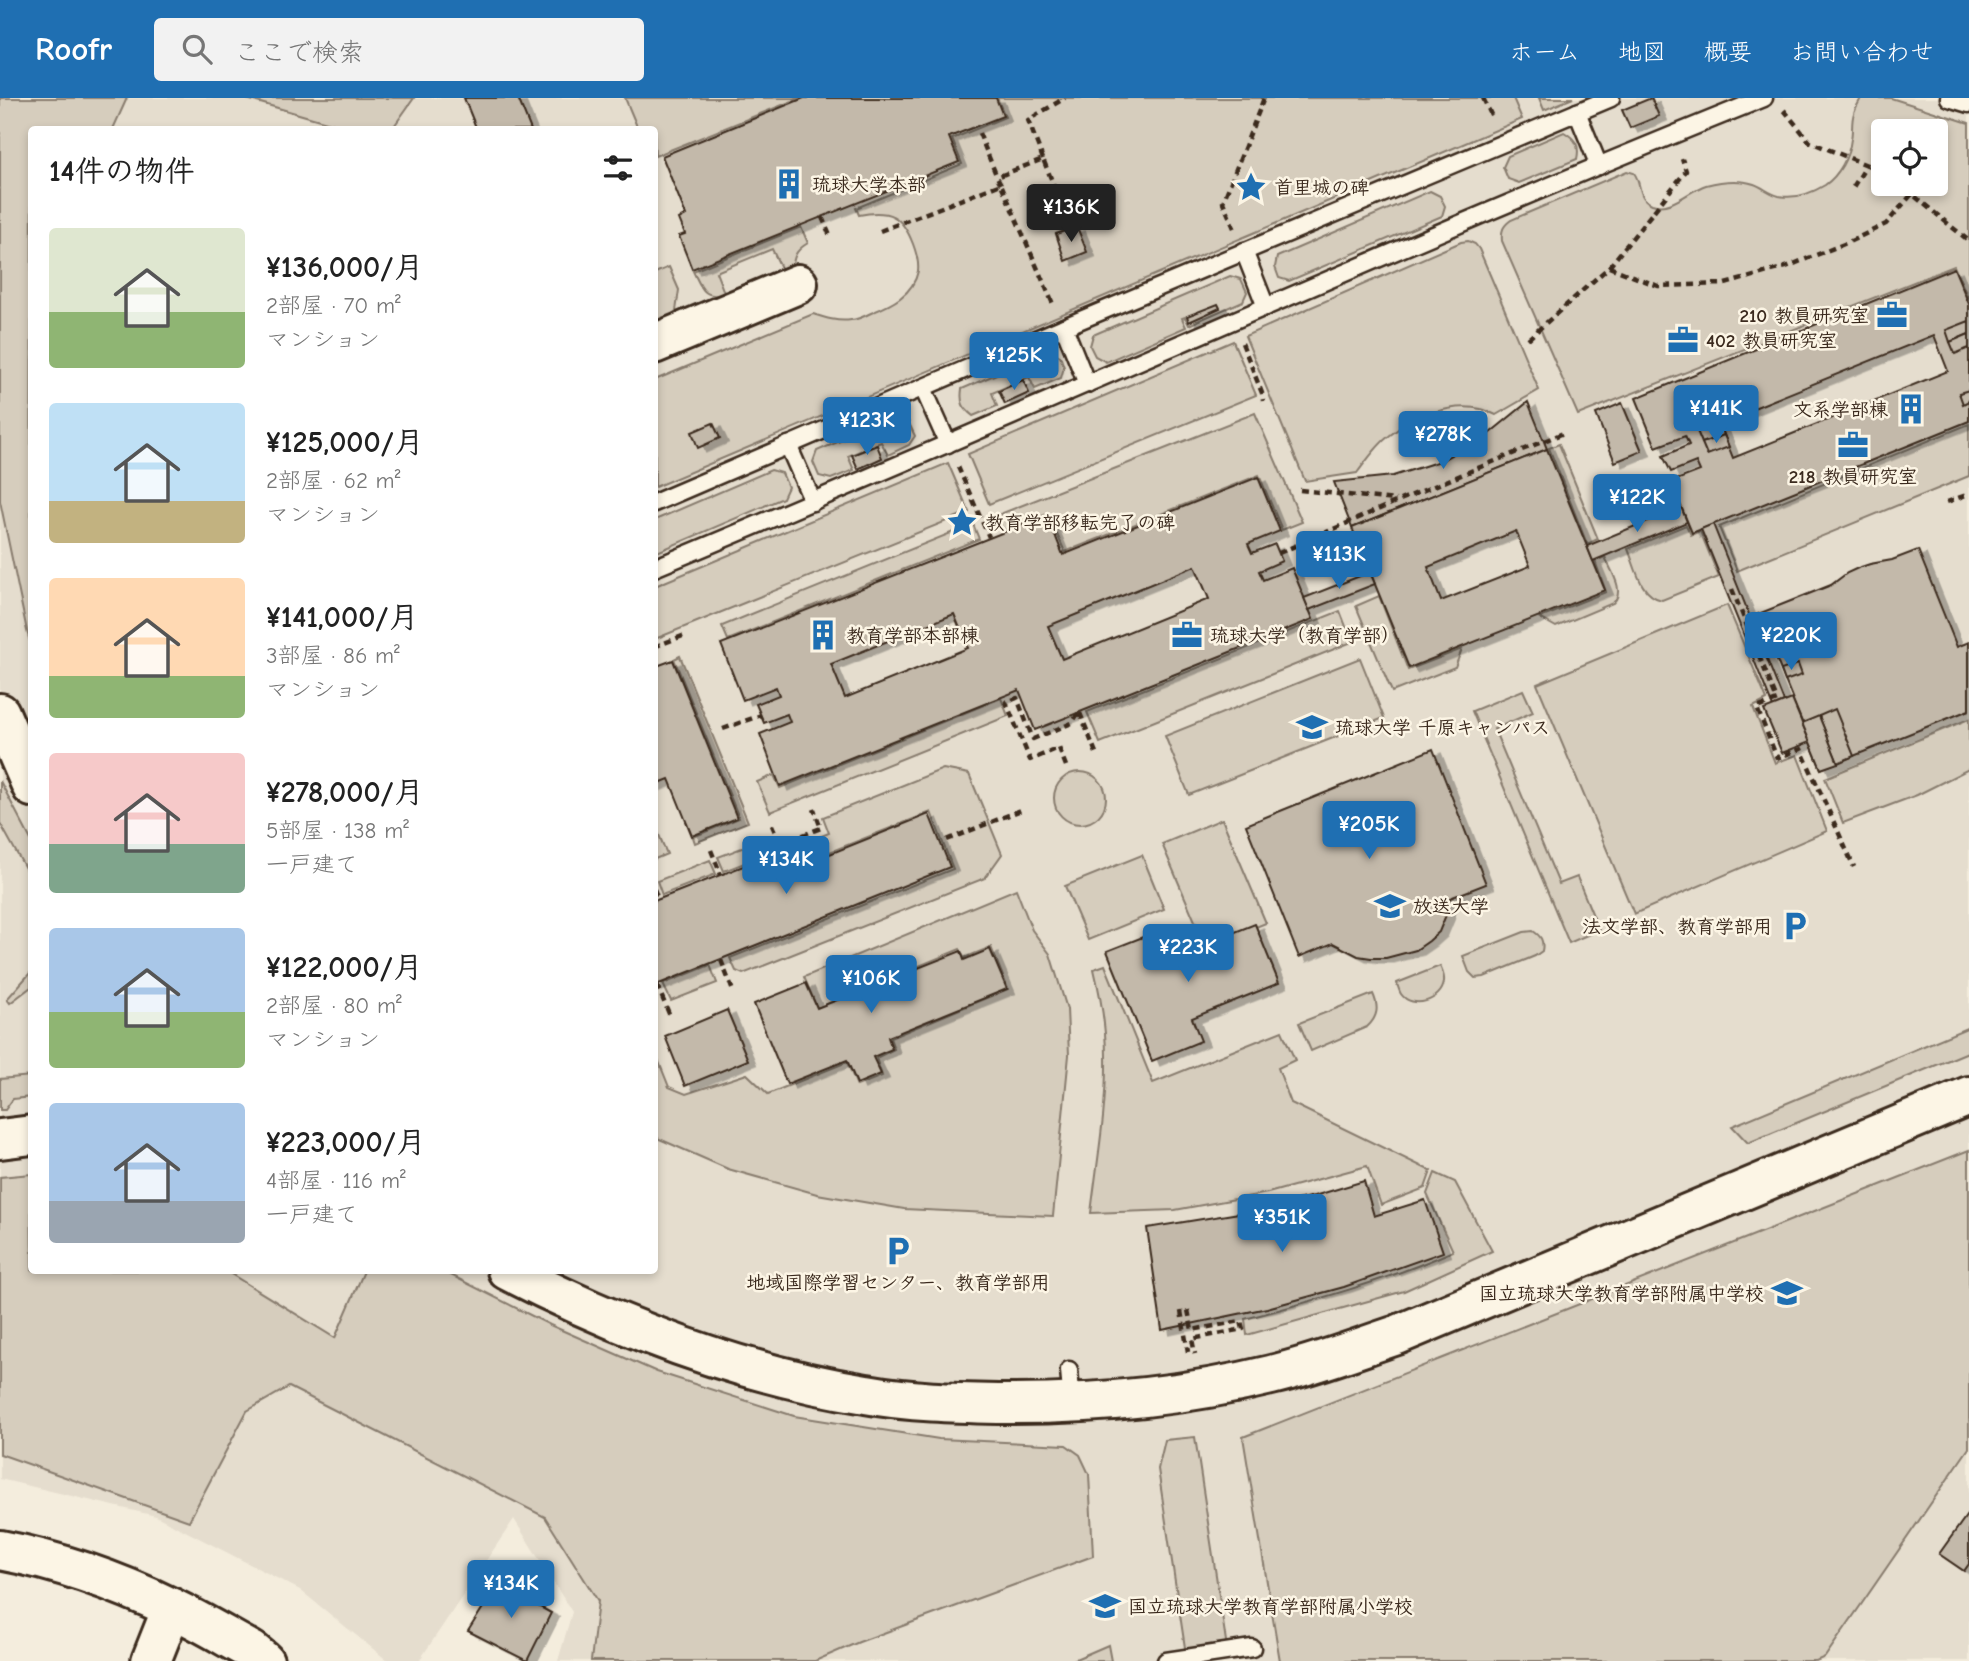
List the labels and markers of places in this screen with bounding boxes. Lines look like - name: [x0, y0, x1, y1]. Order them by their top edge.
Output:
- building icon: 琉球大学本部: [772, 167, 806, 201]
- place icon: 首里城の碑: [1234, 170, 1268, 204]
- place label: 琉球大学本部: [812, 174, 926, 196]
- place label: 首里城の碑: [1274, 177, 1369, 199]
- pin: ¥136K: [1022, 184, 1120, 244]
- office icon: 210 教員研究室: [1875, 298, 1909, 332]
- place label: 210 教員研究室: [1739, 305, 1869, 327]
- office icon: 402 教員研究室: [1666, 323, 1700, 357]
- place label: 402 教員研究室: [1706, 330, 1837, 352]
- pin: ¥125K: [965, 332, 1063, 392]
- pin: ¥141K: [1667, 386, 1765, 445]
- building icon: 文系学部棟: [1894, 392, 1928, 426]
- pin: ¥123K: [818, 398, 916, 457]
- place label: 文系学部棟: [1793, 399, 1888, 421]
- pin: ¥278K: [1394, 412, 1492, 471]
- office icon: 218 教員研究室: [1836, 428, 1870, 462]
- place label: 218 教員研究室: [1789, 466, 1917, 488]
- pin: ¥122K: [1588, 474, 1686, 534]
- place icon: 教育学部移転完了の碑: [945, 505, 979, 539]
- place label: 教育学部移転完了の碑: [985, 512, 1175, 534]
- pin: ¥113K: [1290, 532, 1388, 591]
- pin: ¥220K: [1742, 612, 1840, 672]
- building icon: 教育学部本部棟: [806, 618, 840, 652]
- office icon: 琉球大学（教育学部）: [1170, 618, 1204, 652]
- place label: 教育学部本部棟: [846, 625, 979, 647]
- place label: 琉球大学（教育学部）: [1210, 625, 1400, 647]
- school or university icon: 琉球大学 千原キャンパス: [1295, 710, 1329, 744]
- place label: 琉球大学 千原キャンパス: [1335, 717, 1550, 739]
- pin: ¥205K: [1320, 802, 1418, 861]
- pin: ¥134K: [737, 836, 835, 896]
- school or university icon: 放送大学: [1373, 889, 1407, 923]
- place label: 放送大学: [1413, 896, 1489, 918]
- parking icon: 法文学部、教育学部用: [1778, 909, 1812, 943]
- place label: 法文学部、教育学部用: [1582, 916, 1772, 938]
- pin: ¥223K: [1139, 924, 1237, 984]
- pin: ¥106K: [822, 956, 920, 1015]
- pin: ¥351K: [1233, 1194, 1331, 1254]
- parking icon: 地域国際学習センター、教育学部用: [881, 1234, 915, 1268]
- place label: 地域国際学習センター、教育学部用: [746, 1272, 1050, 1294]
- school or university icon: 国立琉球大学教育学部附属中学校: [1770, 1276, 1804, 1310]
- place label: 国立琉球大学教育学部附属中学校: [1479, 1283, 1764, 1305]
- pin: ¥134K: [462, 1560, 560, 1620]
- school or university icon: 国立琉球大学教育学部附属小学校: [1088, 1589, 1122, 1623]
- place label: 国立琉球大学教育学部附属小学校: [1128, 1596, 1413, 1618]

